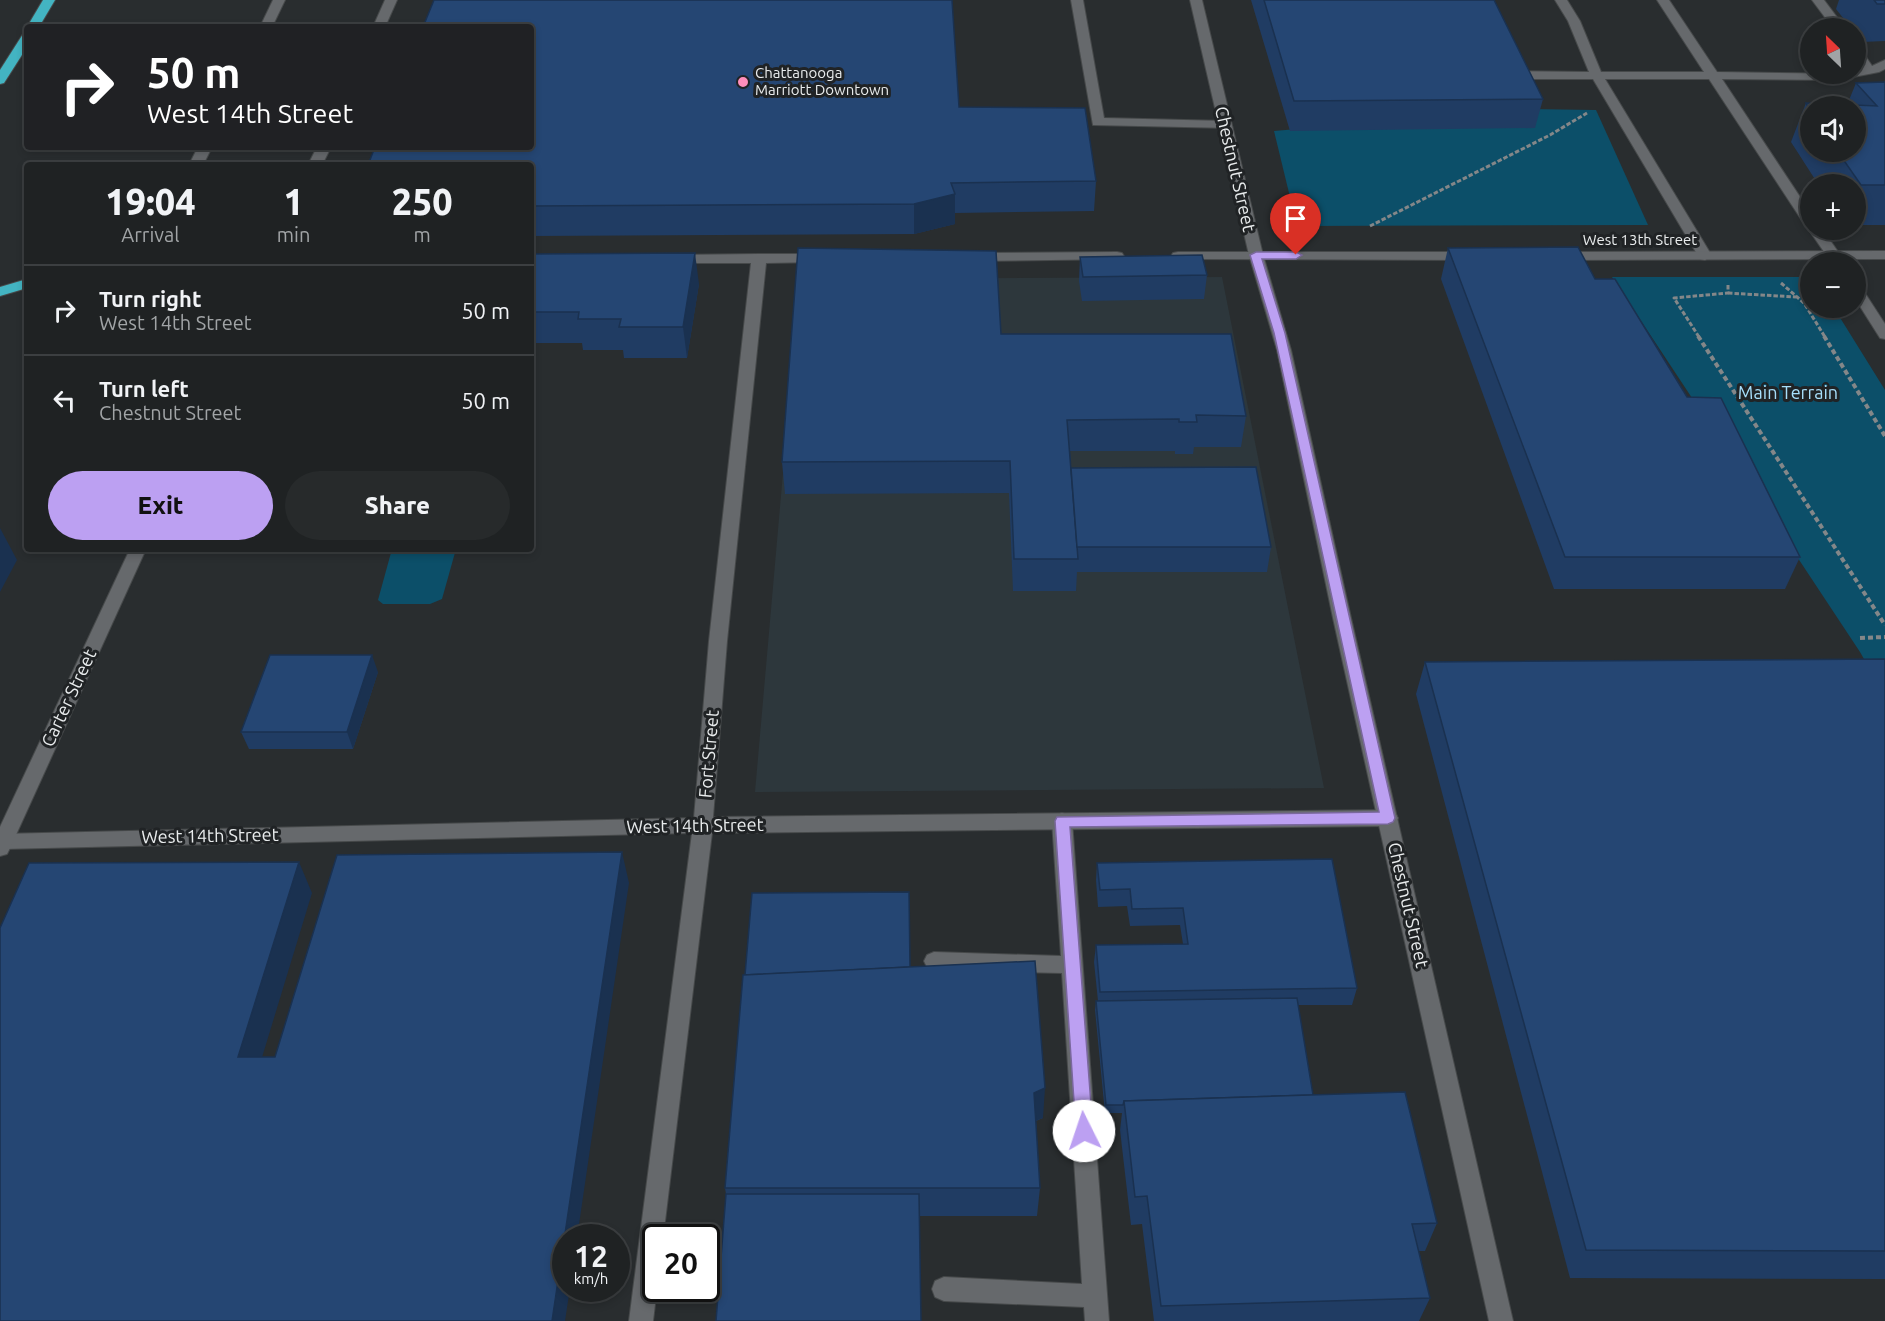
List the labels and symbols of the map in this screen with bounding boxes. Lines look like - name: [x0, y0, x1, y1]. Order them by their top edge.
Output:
- north arrow: [1800, 18, 1866, 84]
- place label: Chattanooga Marriott Downtown: [755, 64, 889, 98]
- marker: Chattanooga Marriott Downtown: [736, 75, 750, 89]
- street label: Chestnut Street: [1212, 104, 1260, 233]
- pin: [1270, 193, 1321, 255]
- street label: West 13th Street: [1583, 231, 1697, 248]
- park label: Main Terrain: [1738, 382, 1838, 402]
- street label: Carter Street: [37, 646, 99, 750]
- street label: Fort Street: [694, 709, 722, 799]
- street label: West 14th Street: [626, 814, 764, 836]
- street label: West 14th Street: [141, 824, 279, 846]
- street label: Chestnut Street: [1385, 840, 1433, 969]
- position arrow: [1052, 1099, 1116, 1163]
- speed limit sign: 20: [642, 1224, 720, 1302]

